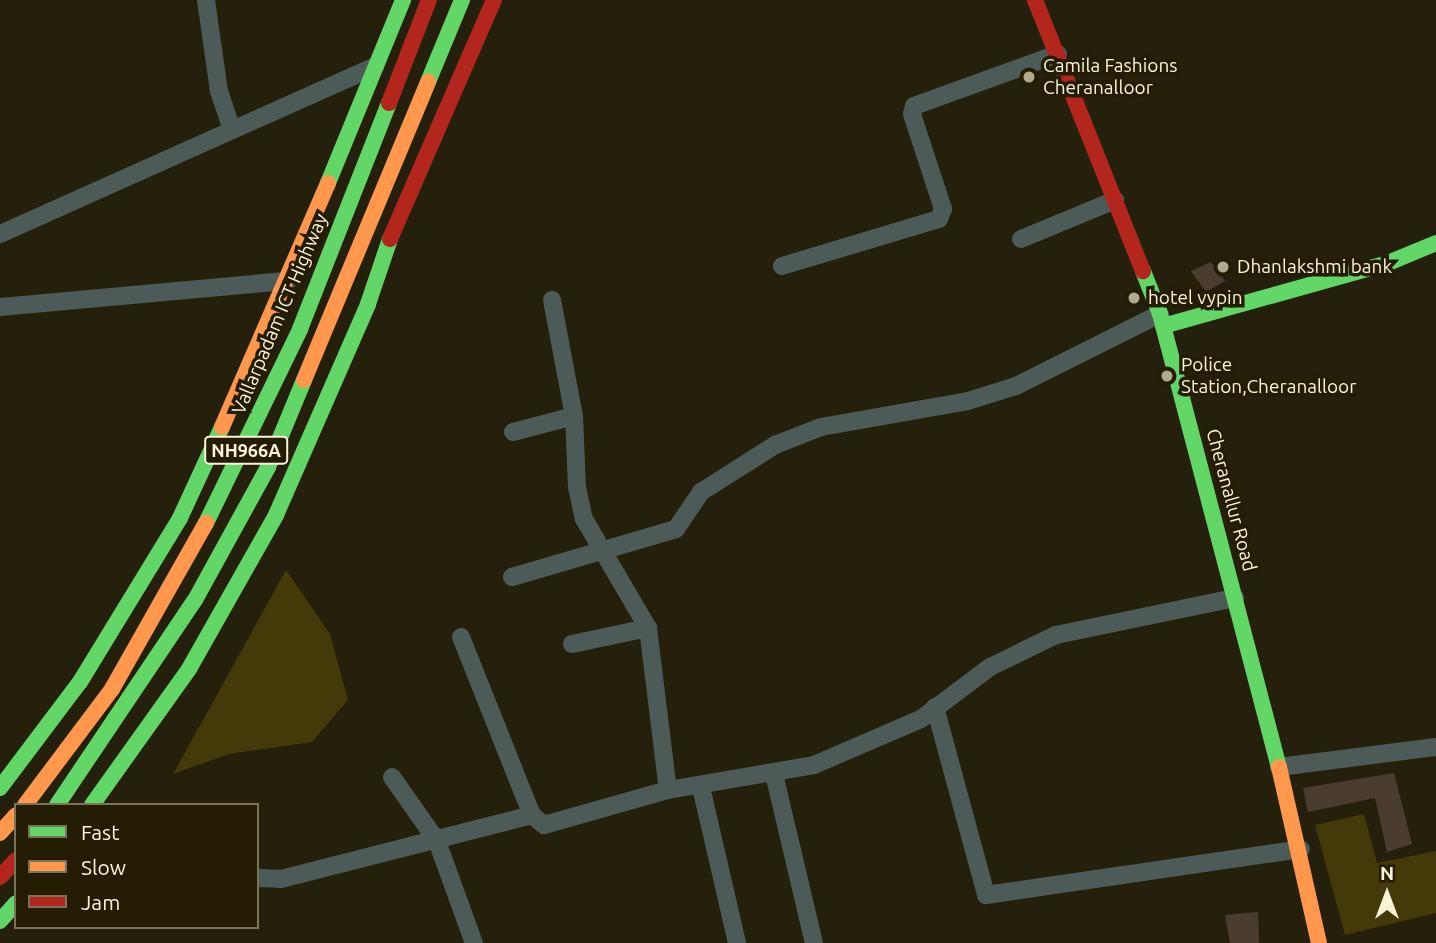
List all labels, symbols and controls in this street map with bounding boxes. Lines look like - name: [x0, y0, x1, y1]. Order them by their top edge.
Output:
- place label: Camila Fashions Cheranalloor: [1043, 55, 1178, 99]
- marker: Camila Fashions Cheranalloor: [1021, 69, 1037, 85]
- street label: Vallarpadam ICT Highway: [227, 210, 333, 418]
- place label: Dhanlakshmi bank: [1237, 256, 1392, 278]
- marker: Dhanlakshmi bank: [1215, 259, 1231, 275]
- place label: hotel vypin: [1148, 287, 1243, 309]
- marker: hotel vypin: [1126, 290, 1142, 306]
- place label: Police Station,Cheranalloor: [1181, 354, 1356, 398]
- marker: Police Station,Cheranalloor: [1159, 368, 1175, 384]
- street label: Cheranallur Road: [1201, 426, 1261, 574]
- road number: NH966A: [204, 436, 288, 464]
- legend: [14, 803, 259, 929]
- text: Fast: [81, 820, 119, 844]
- text: Slow: [81, 855, 126, 879]
- north arrow: [1352, 859, 1422, 929]
- text: N: [1380, 862, 1394, 884]
- text: Jam: [81, 890, 120, 914]

